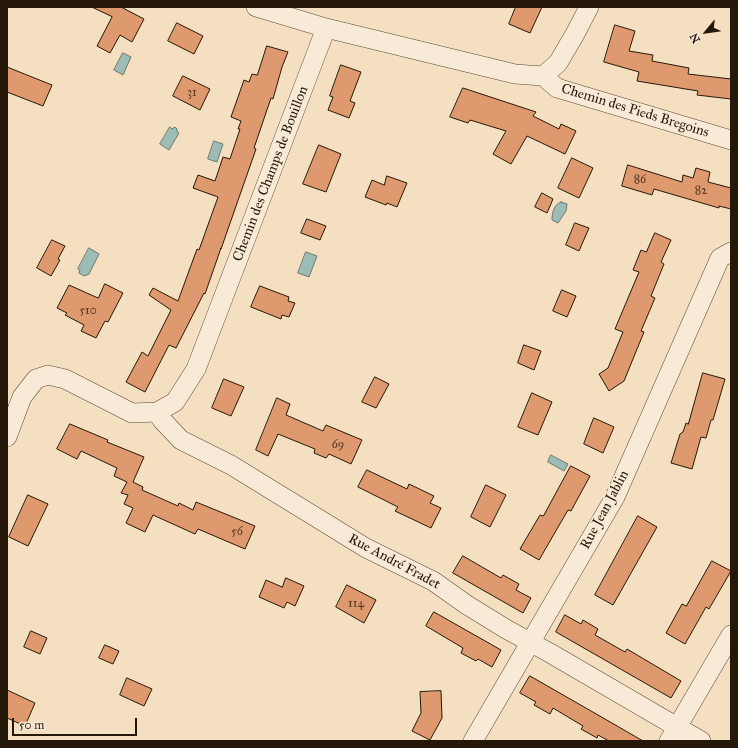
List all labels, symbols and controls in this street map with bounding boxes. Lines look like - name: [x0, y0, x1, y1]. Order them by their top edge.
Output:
- north arrow: [686, 12, 726, 52]
- text: N: [687, 31, 703, 45]
- street label: Chemin des Pieds Bregoins: [559, 81, 711, 141]
- street label: Chemin des Champs de Bouillon: [230, 84, 312, 264]
- house number: 31: [187, 86, 197, 100]
- house number: 86: [634, 173, 646, 187]
- house number: 82: [695, 184, 707, 198]
- house number: 510: [79, 304, 97, 318]
- house number: 69: [332, 438, 344, 452]
- street label: Rue Jean Jablin: [577, 468, 633, 552]
- house number: 56: [231, 525, 243, 539]
- street label: Rue André Fradet: [345, 531, 443, 593]
- house number: 114: [348, 597, 364, 611]
- scale bar: [14, 710, 139, 736]
- text: 50 m: [19, 718, 44, 732]

